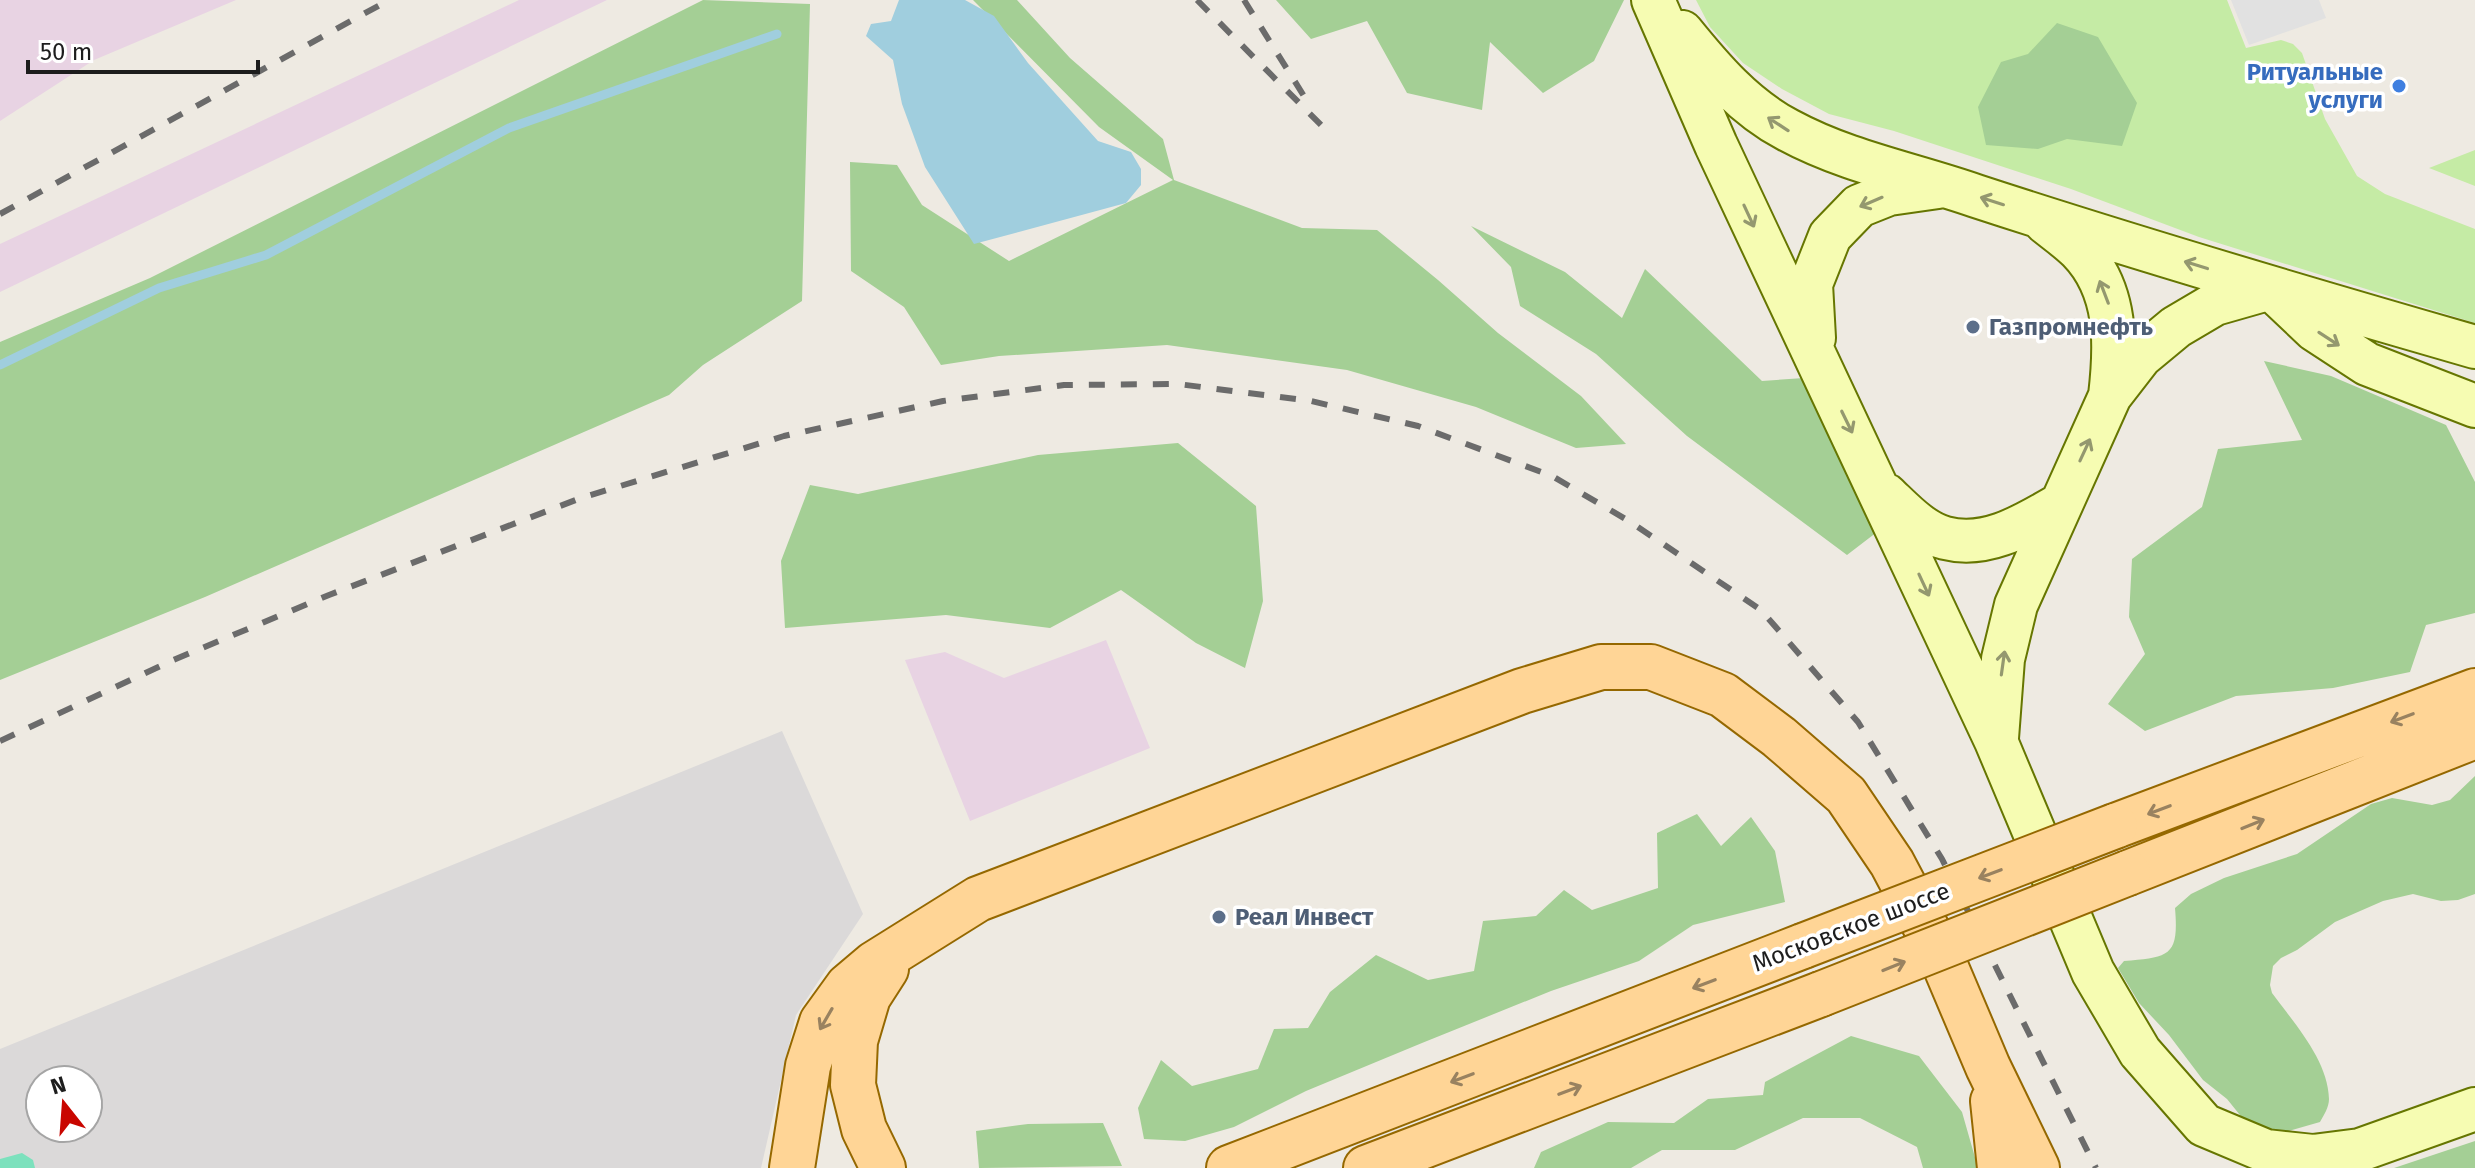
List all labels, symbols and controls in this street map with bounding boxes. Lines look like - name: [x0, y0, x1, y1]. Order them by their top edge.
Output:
- scale bar: [28, 24, 258, 74]
- text: 50 m: [40, 38, 92, 66]
- place label: Ритуальные услуги: [2247, 58, 2383, 114]
- marker: Ритуальные услуги: [2390, 77, 2408, 95]
- one-way arrow: [1767, 115, 1790, 131]
- one-way arrow: [1980, 193, 2006, 208]
- one-way arrow: [1860, 195, 1884, 210]
- one-way arrow: [1742, 203, 1757, 227]
- one-way arrow: [2184, 257, 2210, 272]
- one-way arrow: [2096, 280, 2110, 305]
- place label: Газпромнефть: [1989, 313, 2154, 341]
- marker: Газпромнефть: [1964, 318, 1982, 336]
- one-way arrow: [2317, 331, 2340, 347]
- one-way arrow: [1840, 410, 1855, 434]
- one-way arrow: [2078, 438, 2093, 462]
- one-way arrow: [1917, 572, 1932, 597]
- one-way arrow: [1996, 651, 2011, 677]
- one-way arrow: [2390, 712, 2415, 726]
- one-way arrow: [2147, 804, 2171, 818]
- one-way arrow: [2240, 816, 2265, 830]
- one-way arrow: [1978, 868, 2002, 882]
- street label: Московское шоссе: [1748, 876, 1954, 978]
- place label: Реал Инвест: [1235, 903, 1374, 931]
- marker: Реал Инвест: [1210, 908, 1228, 926]
- one-way arrow: [1881, 958, 1906, 972]
- one-way arrow: [1692, 978, 1717, 992]
- one-way arrow: [818, 1007, 834, 1030]
- north arrow: [24, 1064, 104, 1144]
- text: N: [47, 1070, 69, 1100]
- one-way arrow: [1450, 1072, 1474, 1086]
- one-way arrow: [1557, 1082, 1582, 1096]

